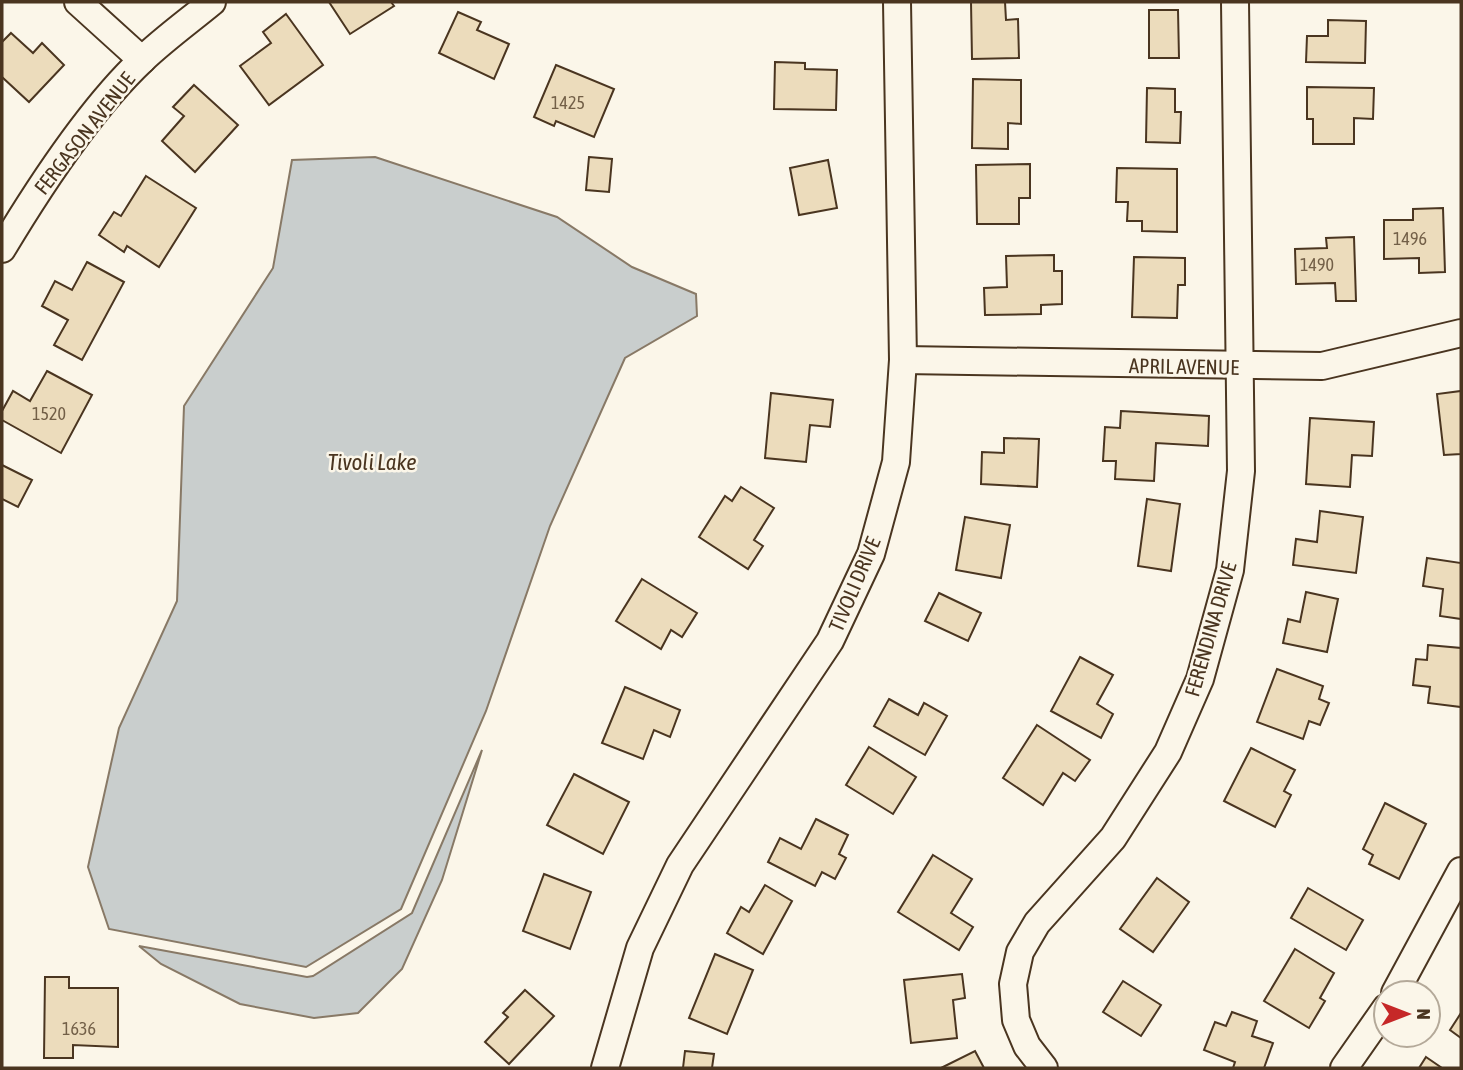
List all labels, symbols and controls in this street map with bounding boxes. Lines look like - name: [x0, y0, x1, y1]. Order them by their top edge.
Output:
- street label: FERGASON AVENUE: [29, 67, 139, 199]
- house number: 1425: [551, 92, 585, 113]
- house number: 1496: [1393, 228, 1427, 249]
- house number: 1490: [1300, 254, 1334, 275]
- street label: APRIL AVENUE: [1129, 353, 1239, 379]
- house number: 1520: [32, 403, 66, 424]
- water label: Tivoli Lake: [327, 449, 417, 475]
- street label: TIVOLI DRIVE: [823, 533, 885, 635]
- street label: FERENDINA DRIVE: [1179, 559, 1241, 699]
- north arrow: [1372, 979, 1442, 1049]
- text: N: [1413, 1008, 1435, 1020]
- house number: 1636: [62, 1018, 96, 1039]

